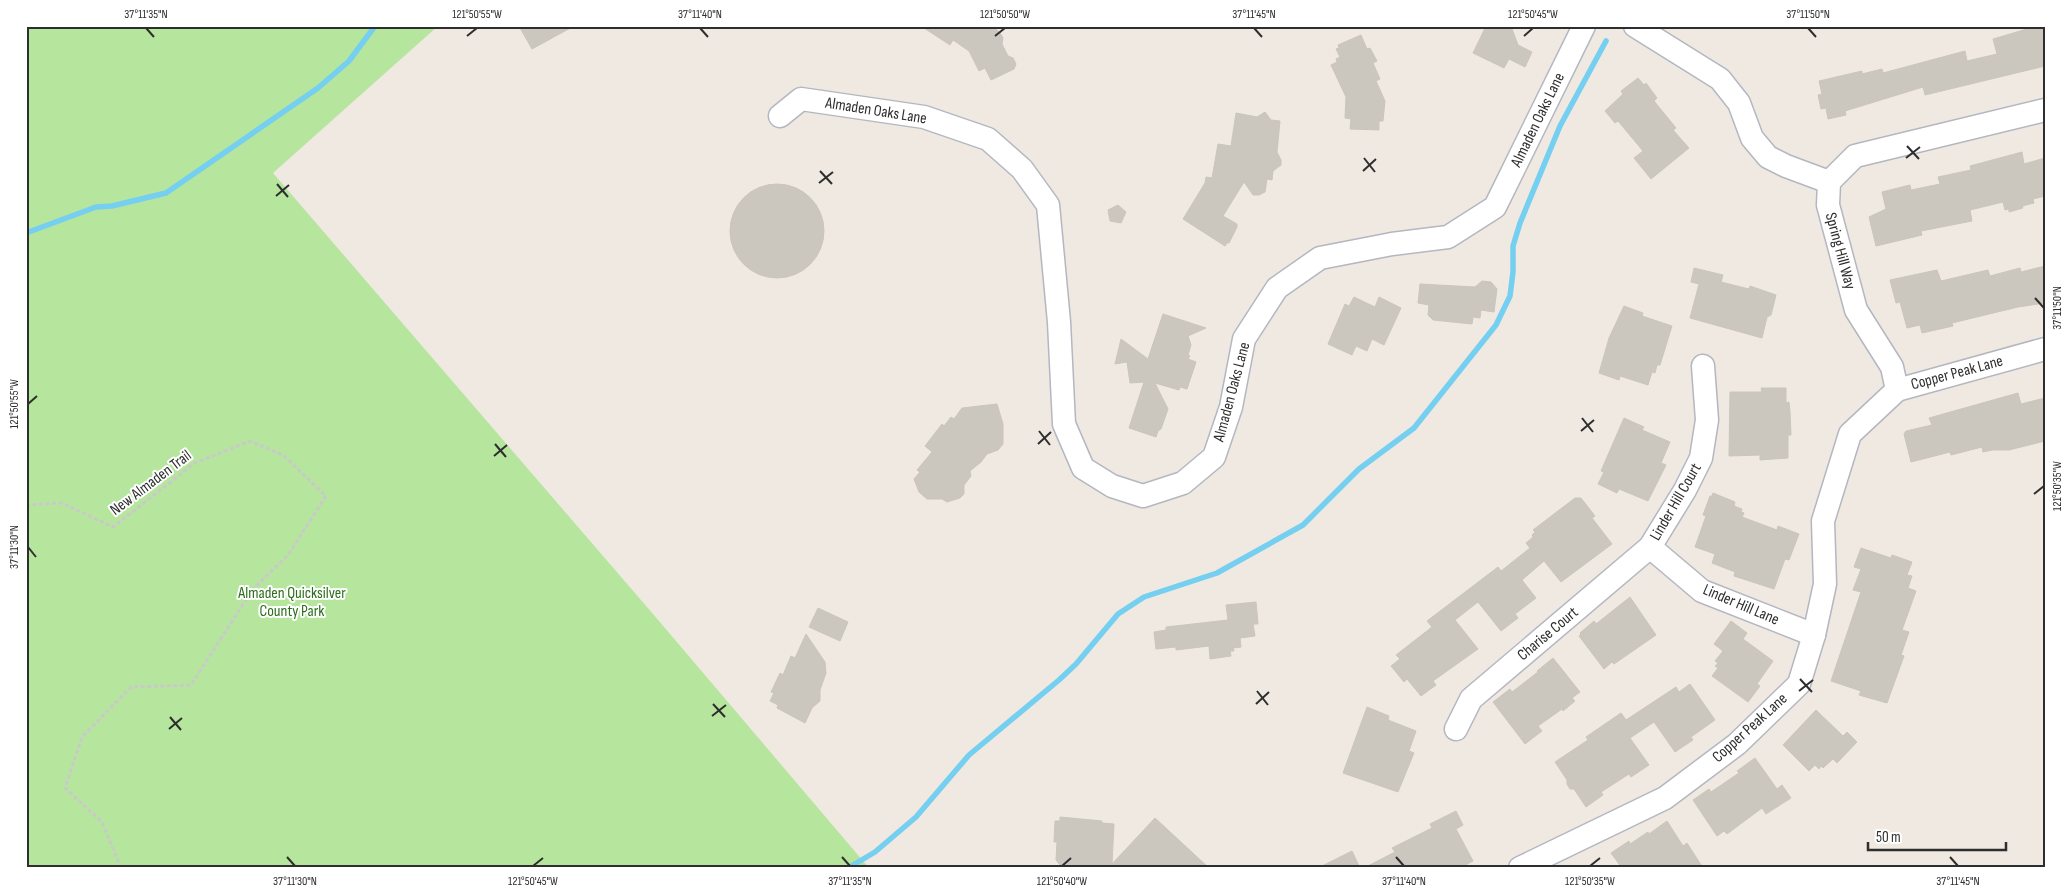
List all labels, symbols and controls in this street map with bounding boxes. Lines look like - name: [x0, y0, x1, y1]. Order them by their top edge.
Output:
- text: 37°11'35"N: [124, 7, 168, 22]
- text: 121°50'55"W: [452, 7, 502, 22]
- text: 37°11'40"N: [678, 7, 722, 22]
- text: 121°50'50"W: [980, 7, 1030, 22]
- text: 37°11'45"N: [1232, 7, 1276, 22]
- text: 121°50'45"W: [1508, 7, 1558, 22]
- text: 37°11'50"N: [1786, 7, 1830, 22]
- street label: Almaden Oaks Lane: [1507, 70, 1569, 171]
- street label: Almaden Oaks Lane: [823, 93, 928, 128]
- street label: Spring Hill Way: [1821, 211, 1859, 291]
- text: 37°11'50"N: [2050, 286, 2065, 330]
- street label: Almaden Oaks Lane: [1209, 340, 1254, 445]
- street label: Copper Peak Lane: [1909, 352, 2005, 394]
- text: 121°50'55"W: [7, 379, 22, 429]
- street label: New Almaden Trail: [107, 446, 195, 520]
- street label: Linder Hill Court: [1646, 460, 1706, 544]
- text: 121°50'35"W: [2050, 461, 2065, 511]
- text: 37°11'30"N: [7, 525, 22, 569]
- street label: Linder Hill Lane: [1700, 580, 1782, 630]
- park label: Almaden Quicksilver County Park: [237, 584, 346, 621]
- street label: Charise Court: [1514, 603, 1582, 665]
- street label: Copper Peak Lane: [1709, 689, 1791, 767]
- scale bar: [1868, 819, 2006, 851]
- text: 50 m: [1876, 828, 1901, 847]
- text: 37°11'30"N: [273, 874, 317, 889]
- text: 121°50'45"W: [508, 874, 558, 889]
- text: 37°11'35"N: [828, 874, 872, 889]
- text: 121°50'40"W: [1037, 874, 1087, 889]
- text: 37°11'40"N: [1382, 874, 1426, 889]
- text: 121°50'35"W: [1565, 874, 1615, 889]
- text: 37°11'45"N: [1936, 874, 1980, 889]

